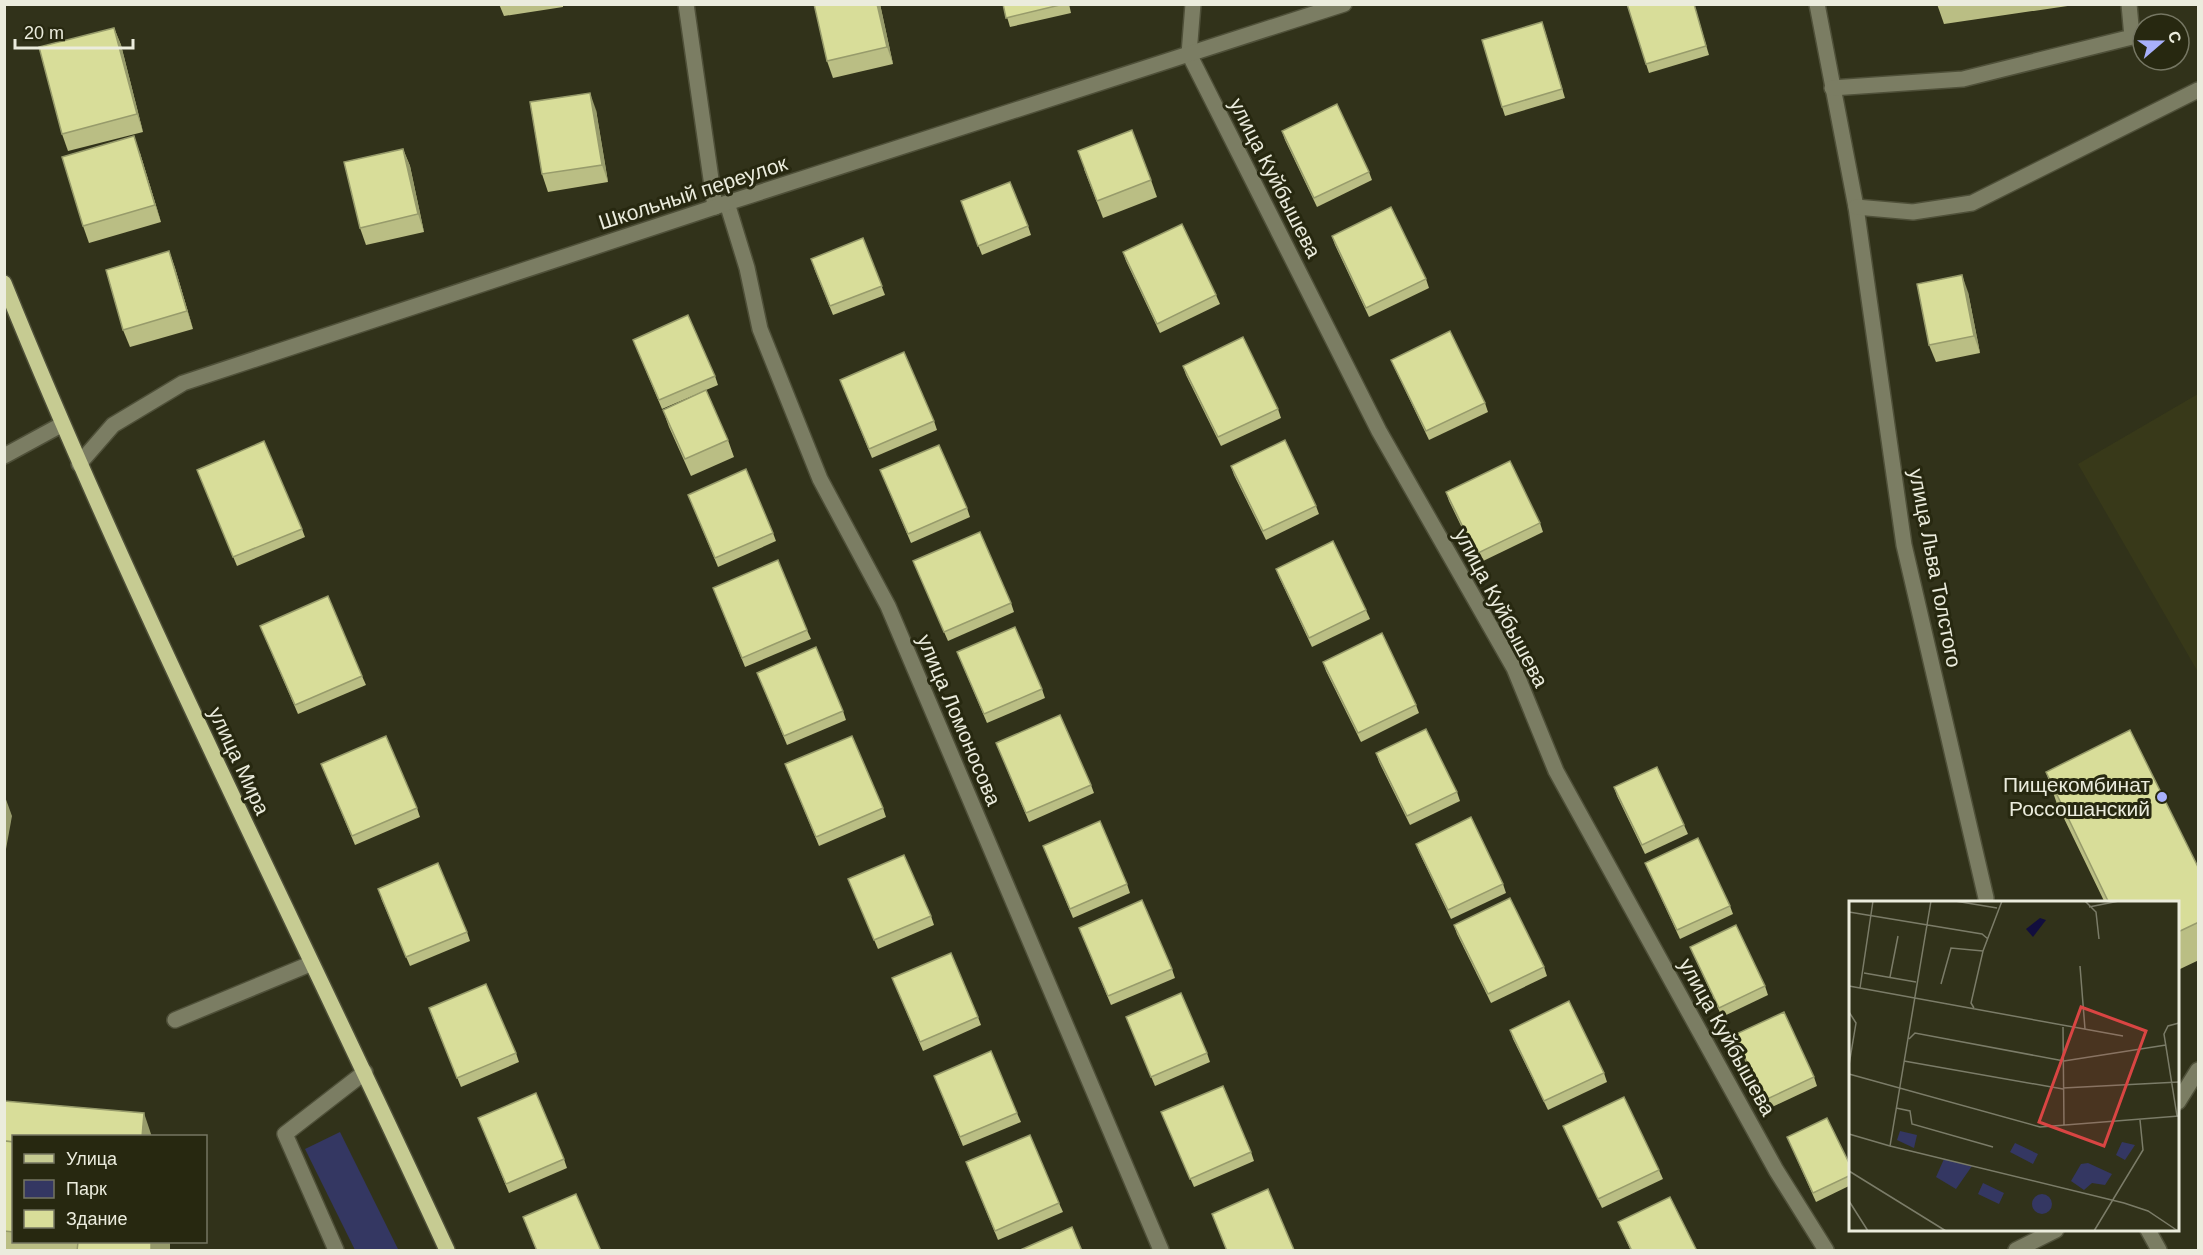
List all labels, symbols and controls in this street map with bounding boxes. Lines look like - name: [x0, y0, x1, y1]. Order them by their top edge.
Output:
- scale bar: [15, 12, 134, 50]
- north arrow: [2131, 12, 2191, 72]
- text: 20 m: [24, 23, 64, 43]
- text: С: [2165, 29, 2185, 46]
- street label: улица Куйбышева: [1225, 94, 1326, 262]
- street label: Школьный переулок: [596, 151, 791, 234]
- street label: улица Льва Толстого: [1905, 467, 1966, 669]
- street label: улица Куйбышева: [1450, 525, 1553, 691]
- street label: улица Ломоносова: [913, 631, 1006, 809]
- street label: улица Мира: [204, 703, 275, 819]
- place label: Пищекомбинат Россошанский: [2003, 773, 2150, 820]
- marker: Пищекомбинат Россошанский: [2155, 790, 2169, 804]
- inset map: [1849, 901, 2179, 1231]
- street label: улица Куйбышева: [1675, 954, 1780, 1120]
- legend: [12, 1135, 207, 1243]
- text: Улица: [66, 1149, 118, 1169]
- text: Парк: [66, 1179, 107, 1199]
- text: Здание: [66, 1209, 127, 1229]

